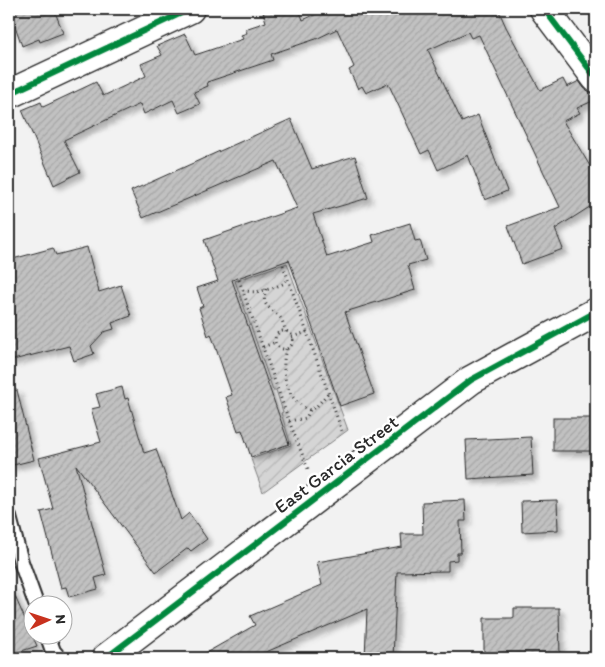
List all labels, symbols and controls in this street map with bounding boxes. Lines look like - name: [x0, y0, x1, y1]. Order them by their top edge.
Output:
- street label: East Garcia Street: [270, 410, 403, 518]
- north arrow: [22, 594, 72, 644]
- text: N: [52, 614, 69, 625]

